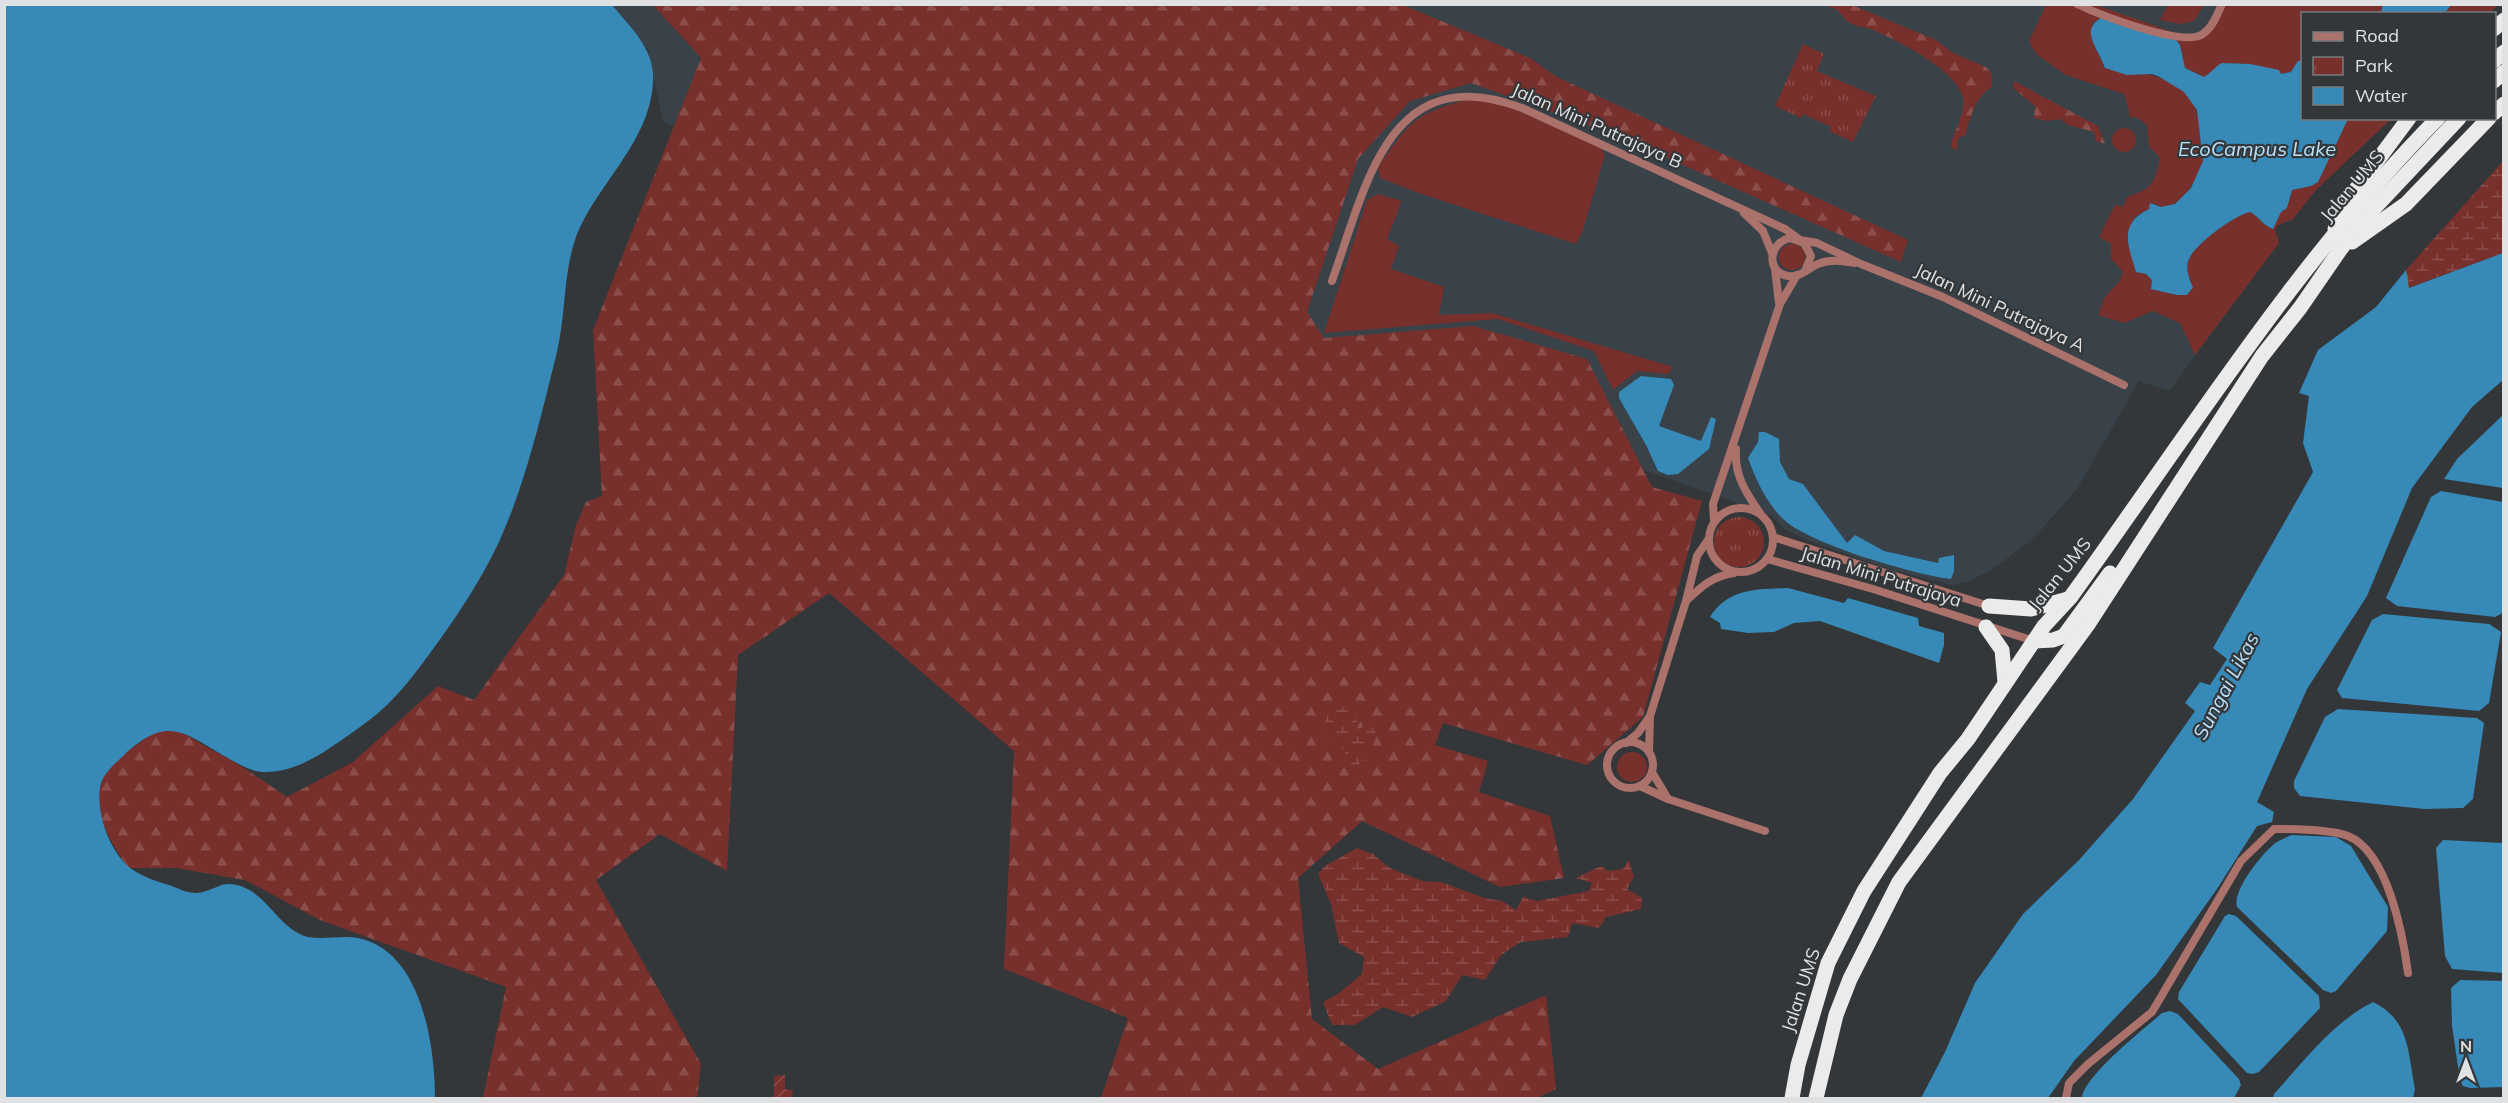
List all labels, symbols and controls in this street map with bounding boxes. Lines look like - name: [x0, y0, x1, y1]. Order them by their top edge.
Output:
- legend: [2301, 12, 2496, 120]
- text: Road: [2355, 24, 2399, 47]
- text: Park: [2355, 54, 2394, 77]
- street label: Jalan Mini Putrajaya B: [1509, 78, 1686, 173]
- text: Water: [2355, 84, 2408, 107]
- water label: EcoCampus Lake: [2178, 136, 2336, 161]
- street label: Jalan UMS: [2315, 145, 2388, 226]
- street label: Jalan Mini Putrajaya A: [1912, 258, 2089, 357]
- street label: Jalan UMS: [2023, 533, 2096, 615]
- street label: Jalan Mini Putrajaya: [1798, 541, 1964, 612]
- water label: Sungai Likas: [2187, 628, 2264, 744]
- street label: Jalan UMS: [1776, 945, 1825, 1035]
- north arrow: [2436, 1031, 2496, 1091]
- text: N: [2460, 1036, 2472, 1056]

